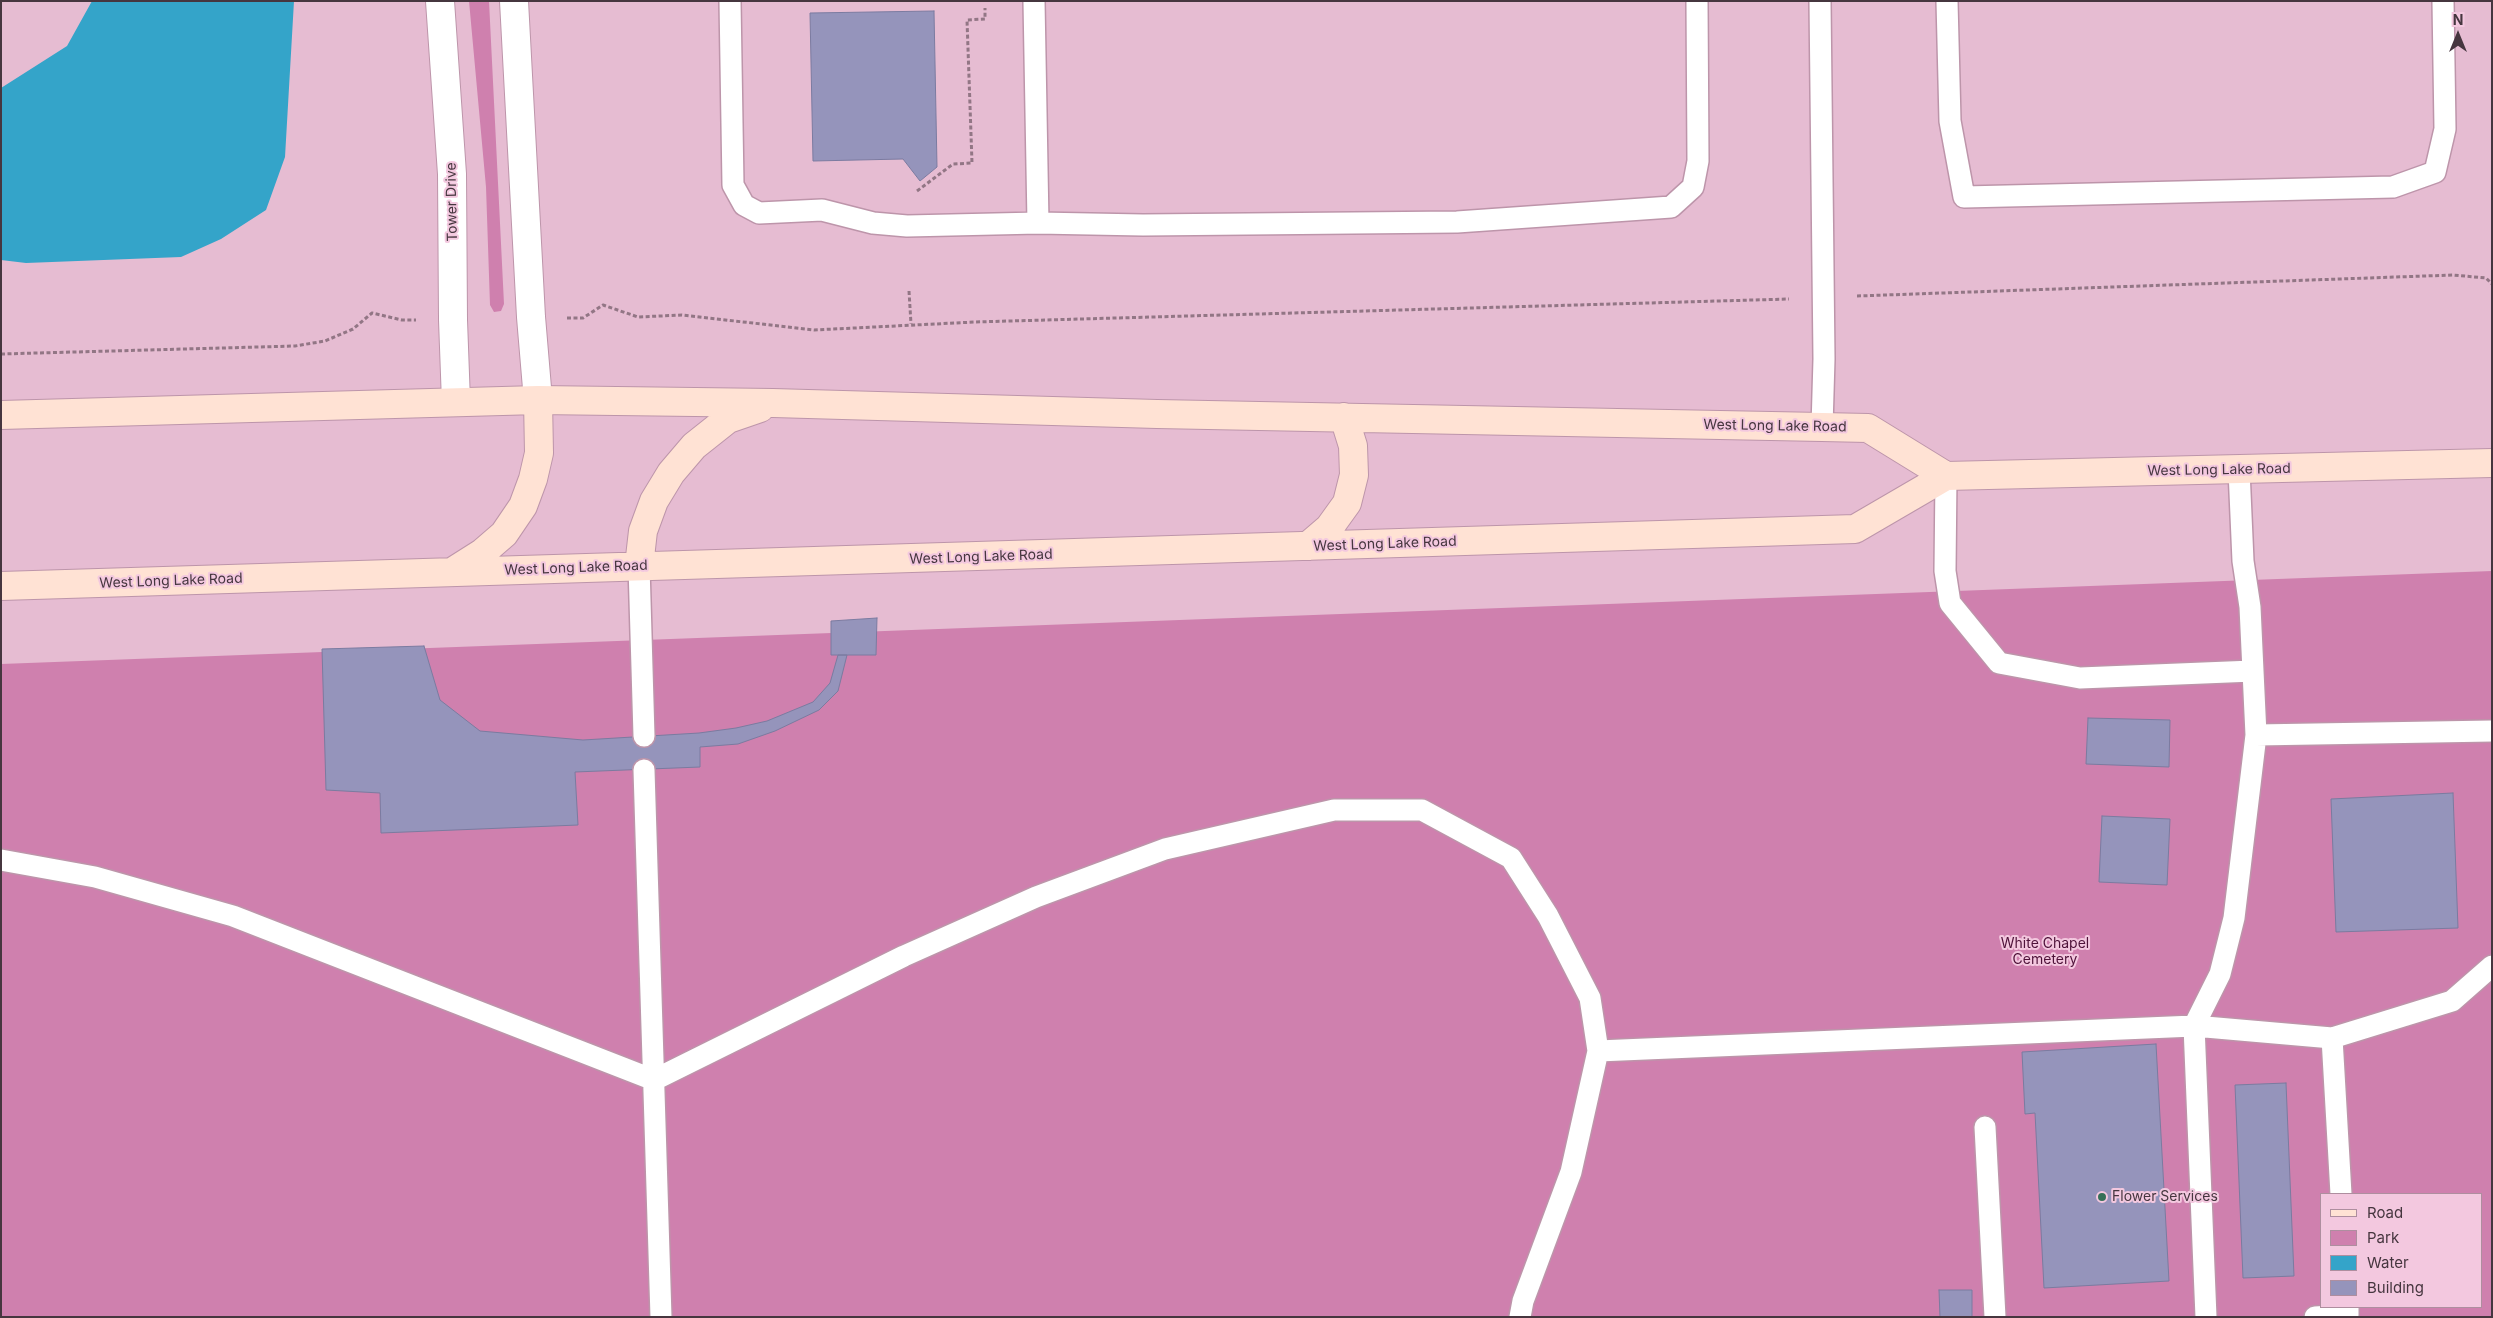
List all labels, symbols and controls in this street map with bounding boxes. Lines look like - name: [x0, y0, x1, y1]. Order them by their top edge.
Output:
- north arrow: [2433, 10, 2483, 60]
- text: N: [2453, 11, 2463, 28]
- street label: Tower Drive: [443, 162, 461, 242]
- street label: West Long Lake Road: [1703, 416, 1847, 436]
- street label: West Long Lake Road: [2147, 460, 2291, 480]
- street label: West Long Lake Road: [1313, 533, 1457, 555]
- street label: West Long Lake Road: [909, 546, 1053, 568]
- street label: West Long Lake Road: [504, 557, 648, 579]
- street label: West Long Lake Road: [99, 570, 243, 592]
- park label: White Chapel Cemetery: [2001, 936, 2089, 969]
- place label: Flower Services: [2112, 1189, 2218, 1205]
- marker: Flower Services: [2096, 1191, 2108, 1203]
- legend: [2320, 1193, 2483, 1308]
- text: Road: [2367, 1203, 2403, 1222]
- text: Park: [2367, 1228, 2399, 1247]
- text: Water: [2367, 1253, 2409, 1272]
- text: Building: [2367, 1278, 2424, 1297]

